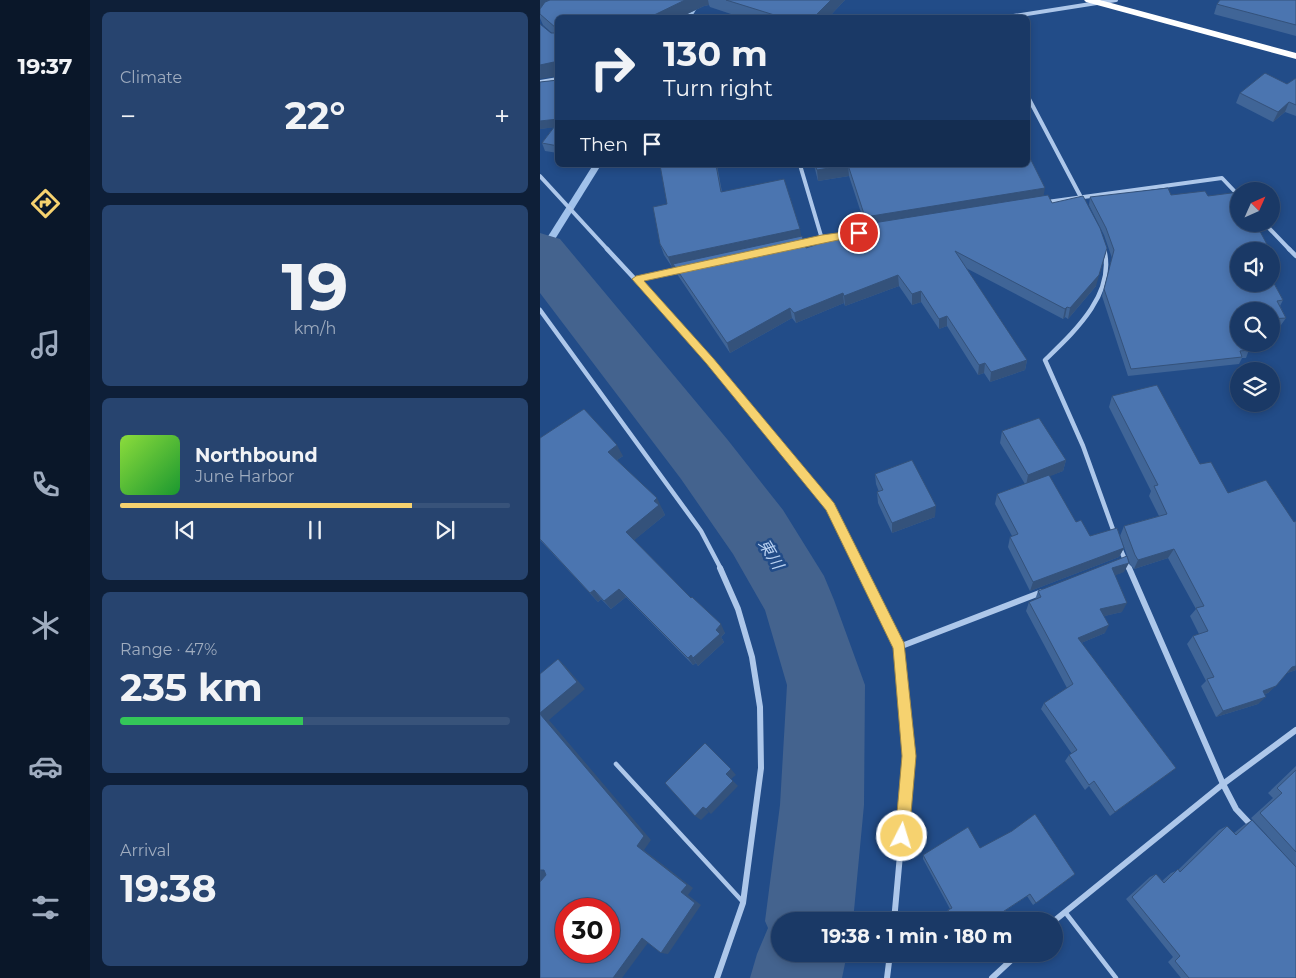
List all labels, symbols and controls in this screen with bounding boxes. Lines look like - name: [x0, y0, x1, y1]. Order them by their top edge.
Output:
- text: 130 m: [663, 32, 768, 75]
- icon: right: [580, 35, 645, 100]
- text: 19:37: [18, 53, 72, 80]
- text: Climate: [120, 68, 182, 87]
- text: Turn right: [663, 75, 773, 102]
- text: 22°: [285, 92, 345, 139]
- text: −: [120, 99, 136, 133]
- text: +: [494, 99, 510, 133]
- icon: arrive: [638, 130, 666, 158]
- text: Then: [580, 133, 628, 156]
- north arrow: [1230, 182, 1280, 232]
- map controls: [1230, 182, 1280, 412]
- icon: directions: [28, 186, 63, 221]
- pin: [838, 212, 880, 254]
- icon: arrive: [845, 219, 873, 247]
- button: sound: [1230, 242, 1280, 292]
- text: 19: [282, 247, 348, 326]
- button: search: [1230, 302, 1280, 352]
- text: km/h: [294, 319, 336, 338]
- icon: music: [28, 327, 63, 362]
- button: layers: [1230, 362, 1280, 412]
- text: Northbound: [195, 444, 318, 467]
- icon: phone: [28, 467, 63, 502]
- text: June Harbor: [195, 467, 294, 486]
- icon: previous: [171, 516, 199, 544]
- icon: pause: [301, 516, 329, 544]
- icon: next: [431, 516, 459, 544]
- water label: 東川: [755, 535, 788, 574]
- icon: climate: [28, 608, 63, 643]
- text: Range · 47%: [120, 640, 217, 659]
- text: 235 km: [120, 664, 263, 711]
- icon: car: [28, 749, 63, 784]
- position arrow: [875, 809, 927, 861]
- text: Arrival: [120, 841, 170, 860]
- text: 19:38: [120, 865, 217, 912]
- icon: filters: [28, 890, 63, 925]
- speed limit sign: 30: [555, 898, 620, 963]
- text: 19:38 · 1 min · 180 m: [821, 925, 1013, 948]

